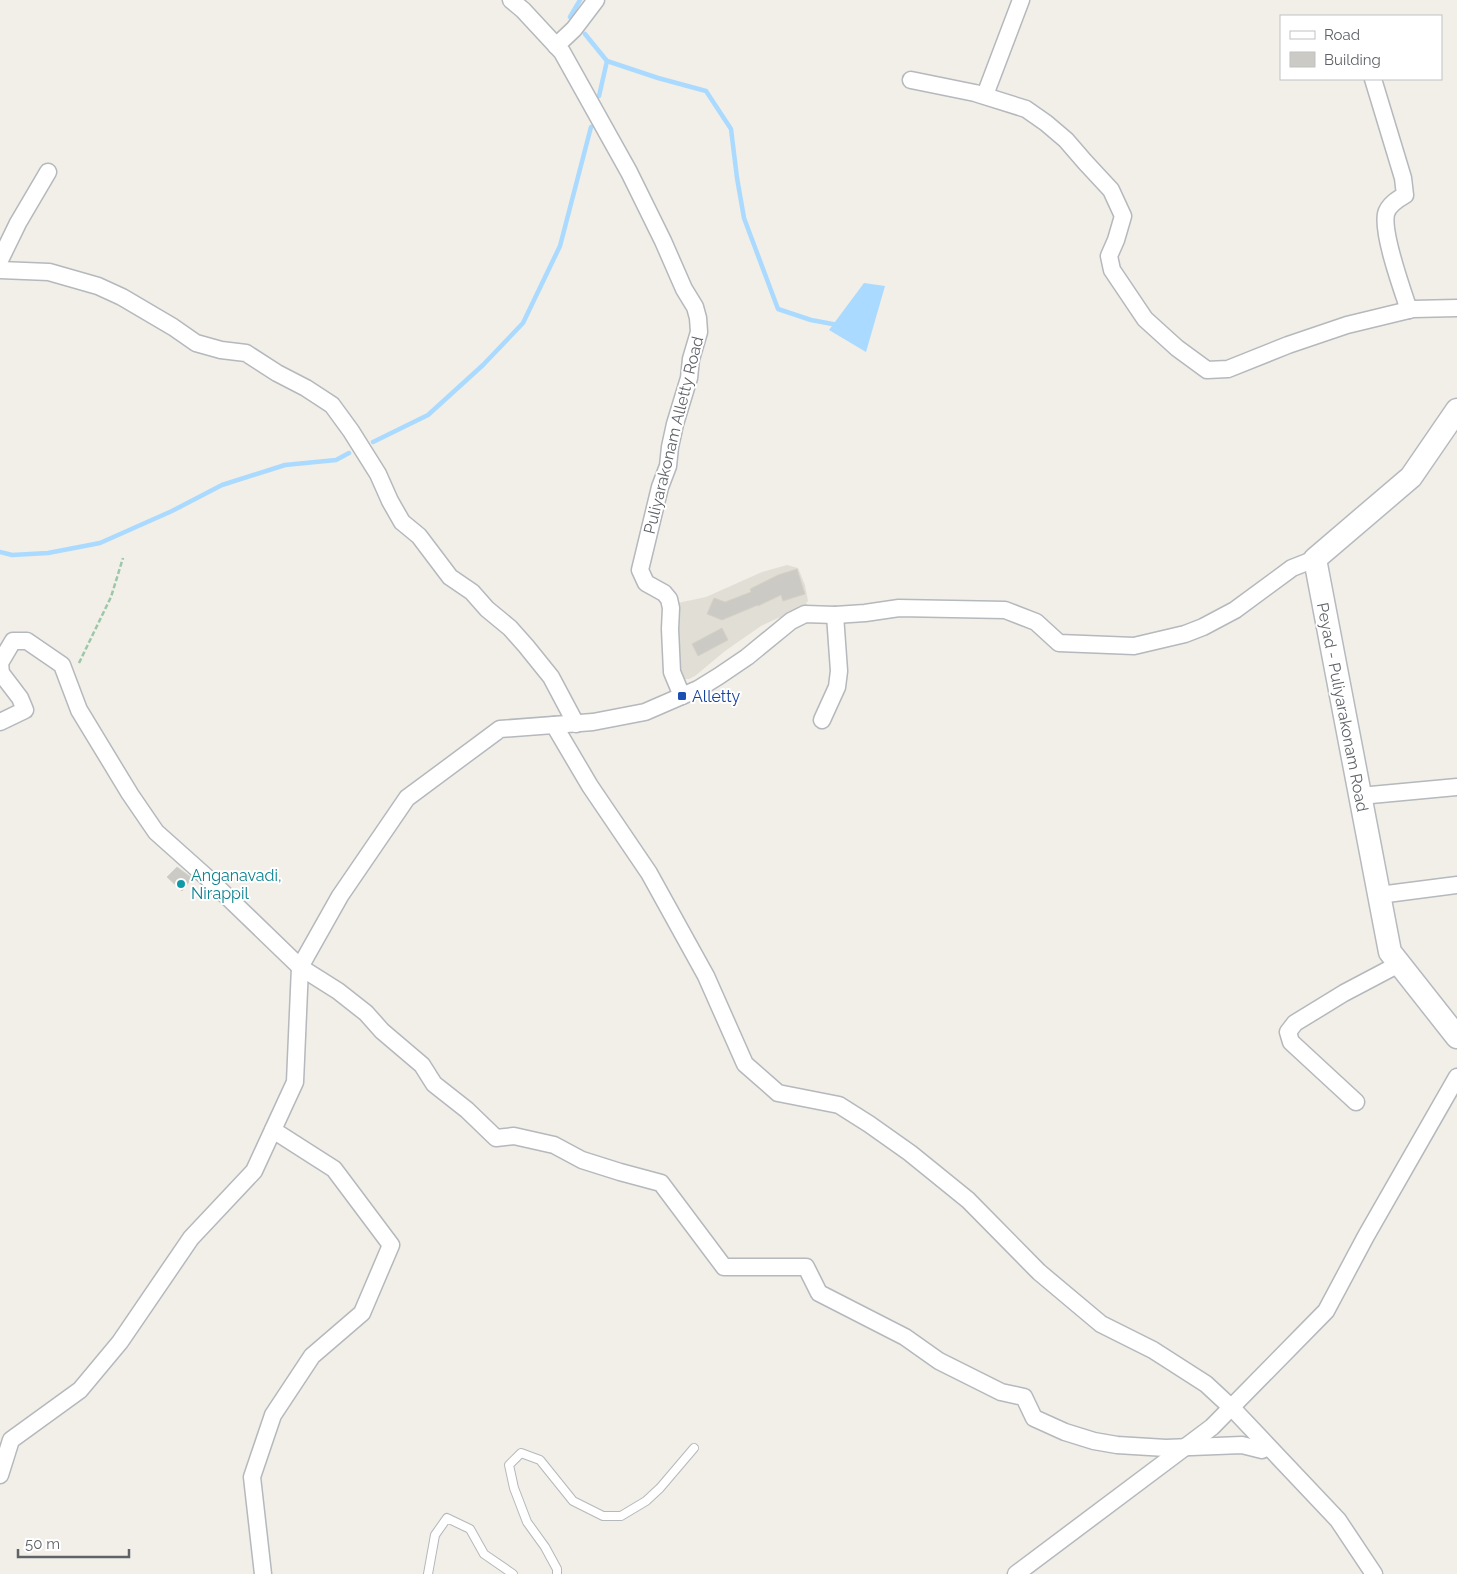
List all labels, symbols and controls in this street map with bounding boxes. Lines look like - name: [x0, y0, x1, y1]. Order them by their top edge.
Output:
- legend: [1280, 15, 1442, 80]
- text: Road: [1324, 26, 1360, 44]
- text: Building: [1324, 51, 1381, 69]
- street label: Puliyarakonam Alletty Road: [640, 334, 707, 536]
- street label: Peyad - Puliyarakonam Road: [1313, 601, 1372, 813]
- place label: Alletty: [692, 687, 741, 706]
- marker: Alletty: [676, 690, 688, 702]
- place label: Anganavadi, Nirappil: [191, 866, 282, 903]
- marker: Anganavadi, Nirappil: [175, 878, 187, 890]
- scale bar: [18, 1526, 129, 1558]
- text: 50 m: [25, 1535, 60, 1553]

